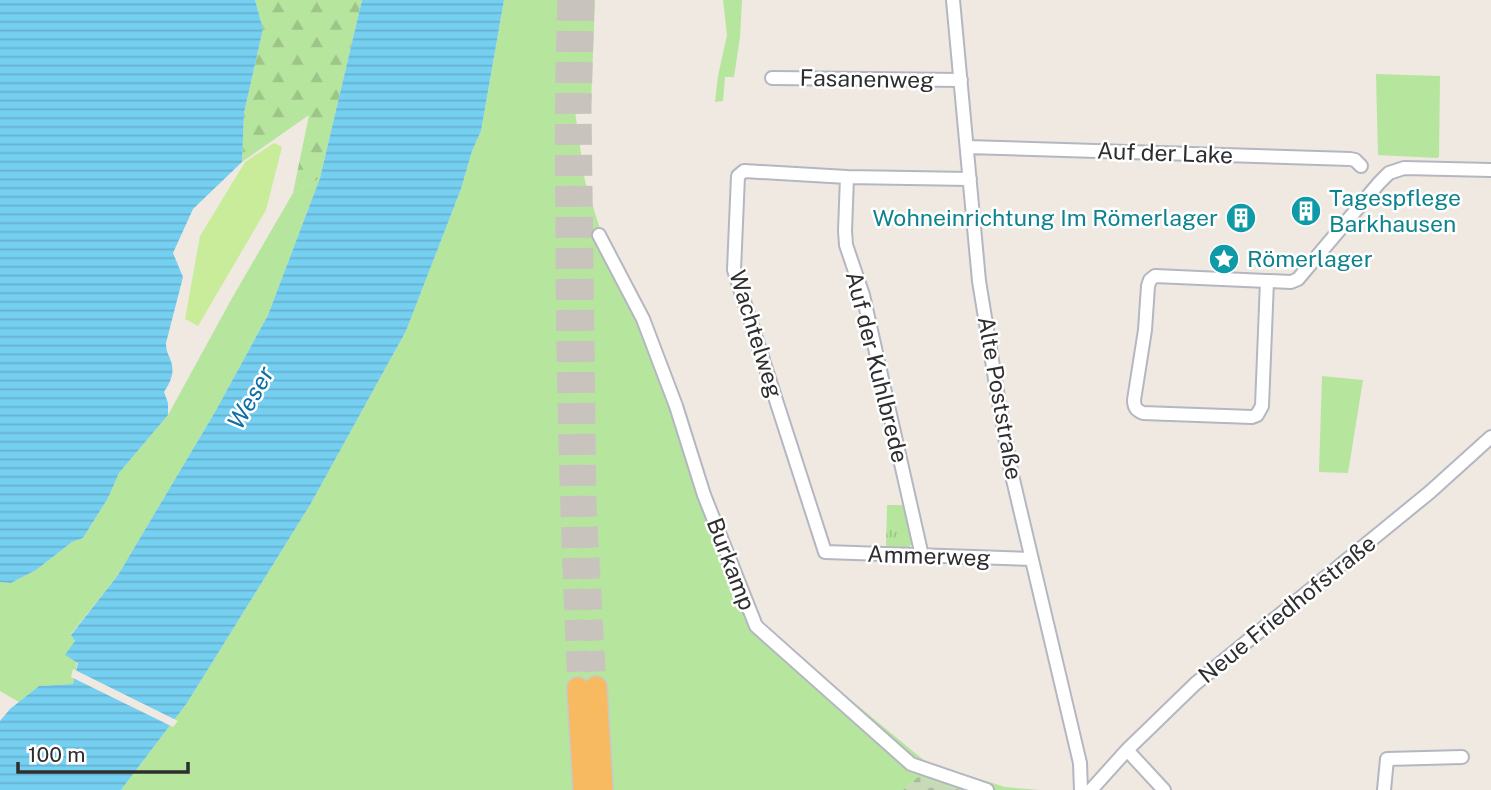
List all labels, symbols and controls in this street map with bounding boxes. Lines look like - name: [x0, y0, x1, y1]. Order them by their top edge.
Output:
- street label: Fasanenweg: [799, 64, 935, 93]
- street label: Auf der Lake: [1096, 137, 1234, 168]
- place label: Tagespflege Barkhausen: [1329, 184, 1461, 237]
- building icon: Tagespflege Barkhausen: [1289, 194, 1323, 228]
- building icon: Wohneinrichtung Im Römerlager: [1224, 201, 1258, 235]
- place label: Wohneinrichtung Im Römerlager: [872, 204, 1218, 231]
- place icon: Römerlager: [1207, 242, 1241, 276]
- place label: Römerlager: [1247, 245, 1373, 272]
- street label: Wachtelweg: [724, 267, 789, 401]
- street label: Auf der Kuhlbrede: [841, 268, 914, 465]
- street label: Alte Poststraße: [973, 314, 1028, 482]
- water label: Weser: [221, 360, 280, 434]
- street label: Burkamp: [702, 514, 761, 614]
- street label: Neue Friedhofstraße: [1193, 529, 1381, 688]
- street label: Ammerweg: [867, 540, 991, 571]
- scale bar: [18, 730, 187, 774]
- text: 100 m: [28, 742, 85, 767]

